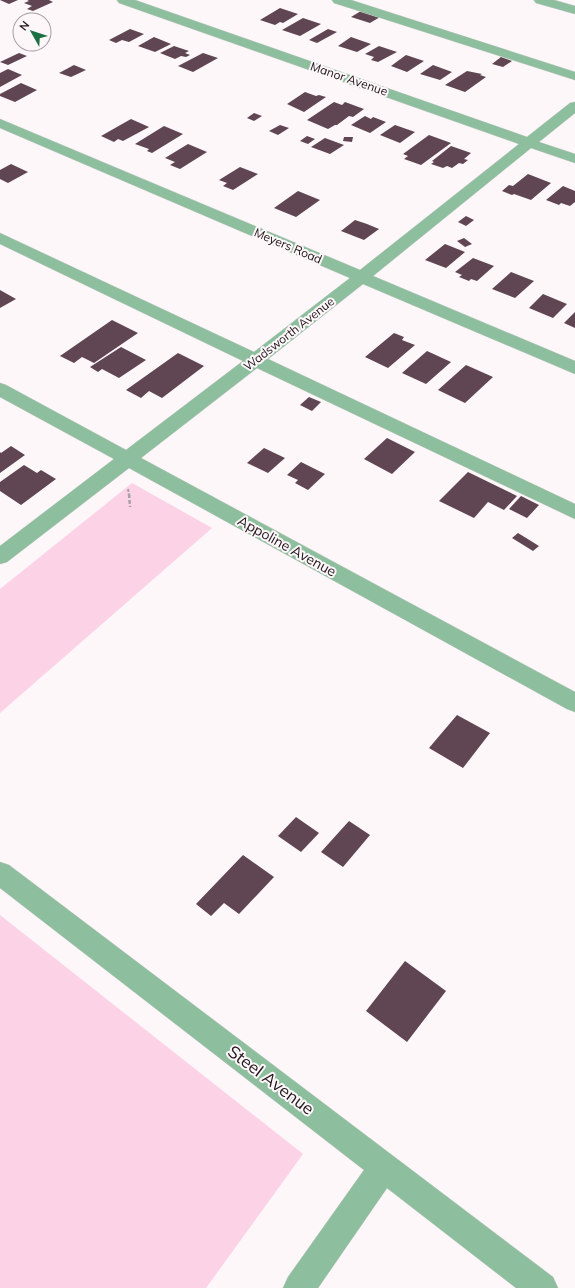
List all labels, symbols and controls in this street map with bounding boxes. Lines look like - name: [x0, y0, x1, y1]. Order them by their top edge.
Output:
- north arrow: [12, 12, 52, 52]
- text: N: [16, 18, 32, 33]
- street label: Manor Avenue: [309, 58, 390, 99]
- street label: Meyers Road: [252, 224, 324, 267]
- street label: Wadsworth Avenue: [240, 294, 337, 374]
- street label: Appoline Avenue: [235, 511, 339, 581]
- street label: Steel Avenue: [224, 1040, 319, 1119]

